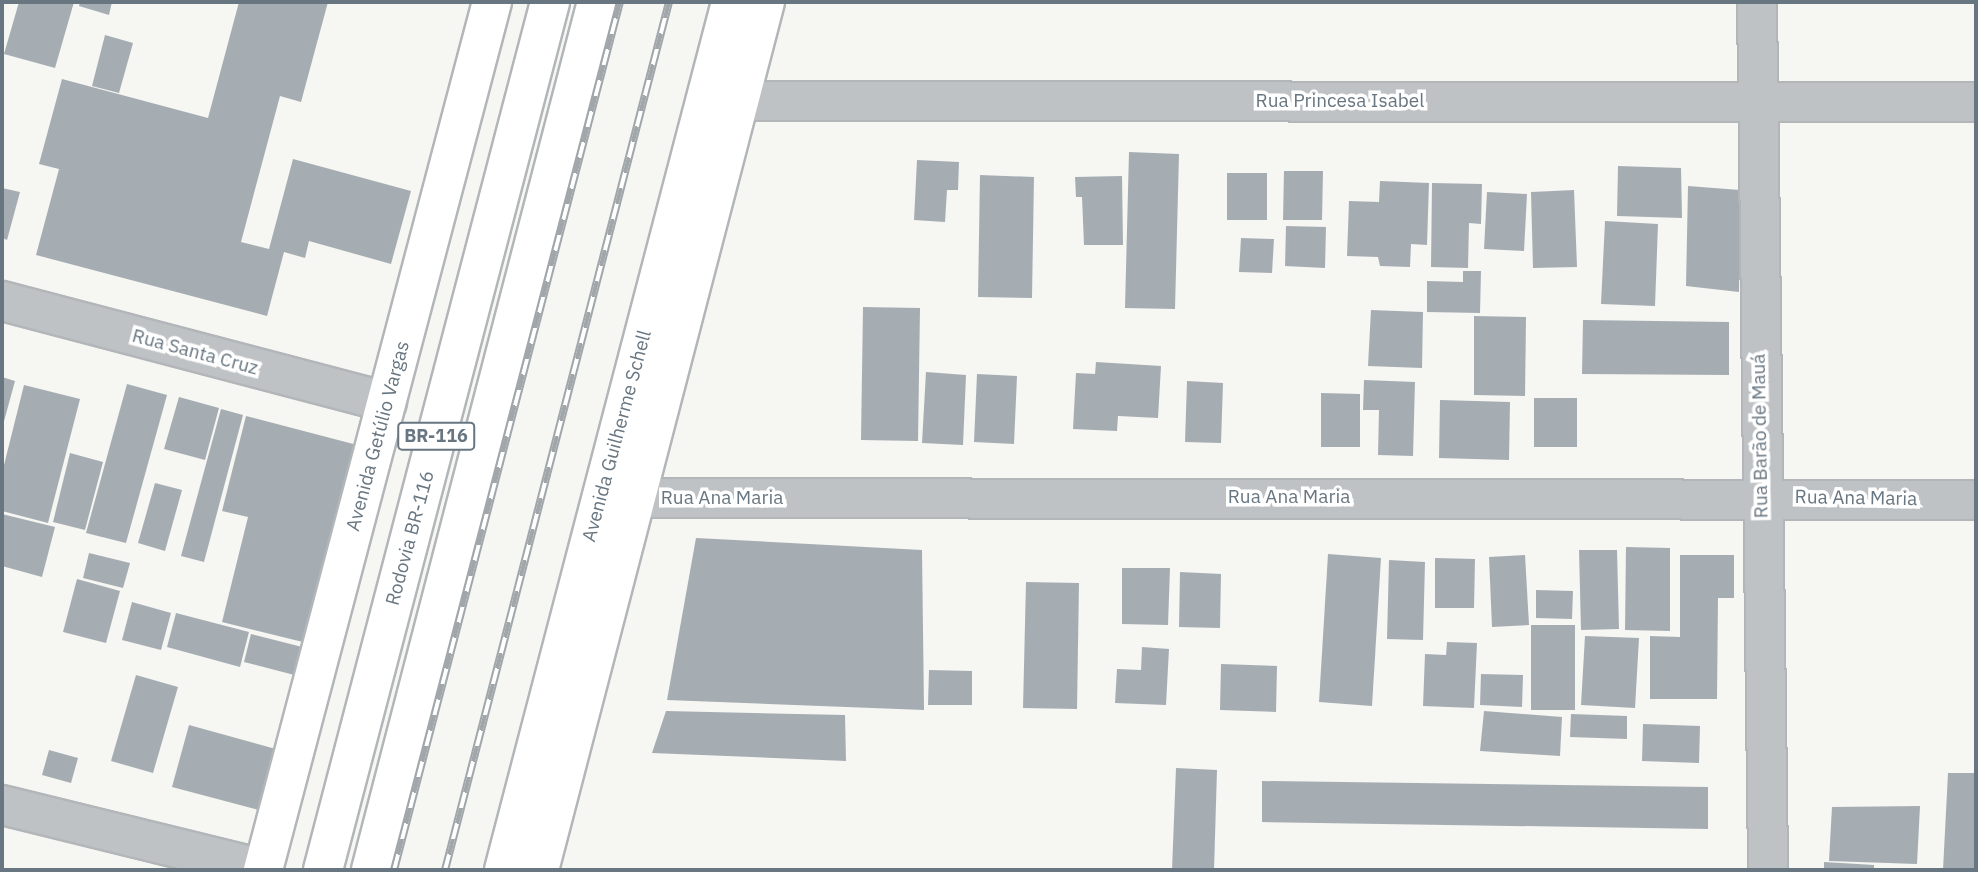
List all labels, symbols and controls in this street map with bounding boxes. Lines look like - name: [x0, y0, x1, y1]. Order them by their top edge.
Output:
- street label: Rua Princesa Isabel: [1256, 90, 1424, 112]
- street label: Rua Santa Cruz: [130, 324, 260, 380]
- street label: Avenida Guilherme Schell: [578, 328, 656, 544]
- street label: Avenida Getúlio Vargas: [342, 338, 414, 534]
- street label: Rua Barão de Mauá: [1747, 353, 1773, 519]
- road number: BR-116: [396, 422, 476, 450]
- street label: Rodovia BR-116: [381, 468, 439, 608]
- street label: Rua Ana Maria: [1228, 486, 1350, 508]
- street label: Rua Ana Maria: [1794, 486, 1918, 510]
- street label: Rua Ana Maria: [661, 487, 783, 509]

